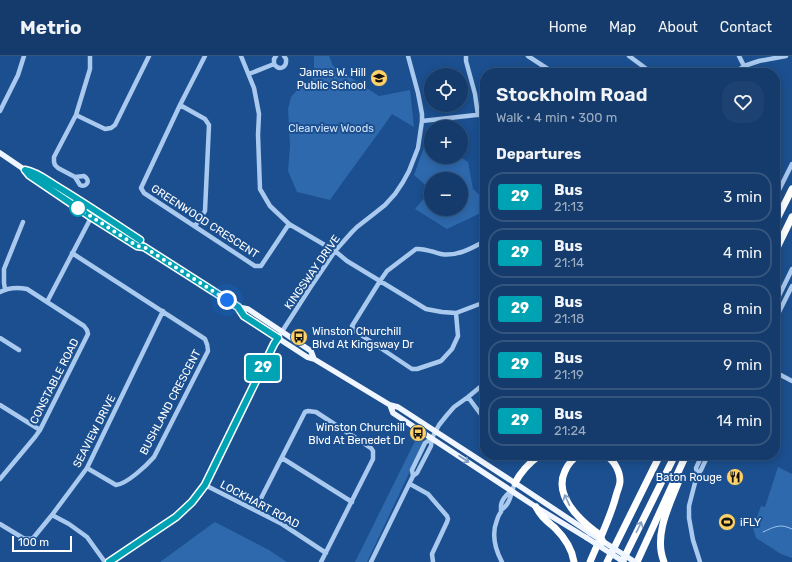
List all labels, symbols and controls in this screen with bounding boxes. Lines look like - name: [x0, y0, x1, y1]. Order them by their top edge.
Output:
- text: Metrio: [20, 16, 82, 39]
- text: Home: [549, 19, 587, 36]
- text: Map: [609, 19, 636, 36]
- text: About: [658, 19, 698, 36]
- text: Contact: [720, 19, 772, 36]
- place label: James W. Hill Public School: [297, 66, 366, 92]
- school or university icon: James W. Hill Public School: [369, 68, 389, 88]
- map controls: [424, 68, 468, 216]
- button: locate: [424, 68, 468, 112]
- button: heart: [722, 81, 764, 123]
- text: Stockholm Road: [496, 83, 647, 106]
- text: Walk · 4 min · 300 m: [496, 110, 617, 125]
- button: +: [424, 120, 468, 164]
- park label: Clearview Woods: [288, 122, 374, 135]
- text: Departures: [496, 145, 581, 163]
- button: −: [424, 172, 468, 216]
- text: Bus: [554, 181, 582, 199]
- street label: GREENWOOD CRESCENT: [149, 182, 261, 261]
- text: 29: [511, 188, 529, 205]
- text: 3 min: [723, 188, 762, 206]
- unlabelled marker: [69, 199, 87, 217]
- text: 21:13: [554, 199, 584, 214]
- street label: KINGSWAY DRIVE: [282, 232, 343, 312]
- text: Bus: [554, 237, 582, 255]
- text: 29: [511, 244, 529, 261]
- text: 4 min: [723, 244, 762, 262]
- text: 21:14: [554, 255, 584, 270]
- your location: [217, 290, 237, 310]
- text: Bus: [554, 293, 582, 311]
- text: 29: [511, 300, 529, 317]
- text: 8 min: [723, 300, 762, 318]
- text: 21:18: [554, 311, 584, 326]
- place label: Winston Churchill Blvd At Kingsway Dr: [312, 325, 415, 351]
- bus stop icon: Winston Churchill Blvd At Kingsway Dr: [289, 327, 309, 347]
- street label: CONSTABLE ROAD: [27, 336, 82, 426]
- street label: BUSHLAND CRESCENT: [137, 347, 204, 457]
- text: Bus: [554, 349, 582, 367]
- line badge: 29: [245, 355, 281, 381]
- text: 29: [511, 356, 529, 373]
- text: 9 min: [723, 356, 762, 374]
- text: 29: [254, 359, 272, 376]
- text: 21:19: [554, 367, 584, 382]
- street label: SEAVIEW DRIVE: [70, 392, 119, 470]
- text: Bus: [554, 405, 582, 423]
- text: 29: [511, 412, 529, 429]
- text: 14 min: [717, 412, 762, 430]
- place label: Winston Churchill Blvd At Benedet Dr: [308, 421, 406, 447]
- bus stop icon: Winston Churchill Blvd At Benedet Dr: [408, 423, 428, 443]
- text: 21:24: [554, 423, 586, 438]
- one-way arrow: [458, 456, 470, 464]
- restaurant icon: Baton Rouge: [725, 467, 745, 487]
- place label: Baton Rouge: [656, 471, 722, 484]
- street label: LOCKHART ROAD: [218, 478, 302, 531]
- one-way arrow: [563, 494, 570, 506]
- sports icon: iFLY: [717, 512, 737, 532]
- place label: iFLY: [740, 516, 761, 529]
- one-way arrow: [636, 521, 643, 533]
- scale bar: [12, 534, 72, 553]
- text: 100 m: [18, 536, 49, 549]

